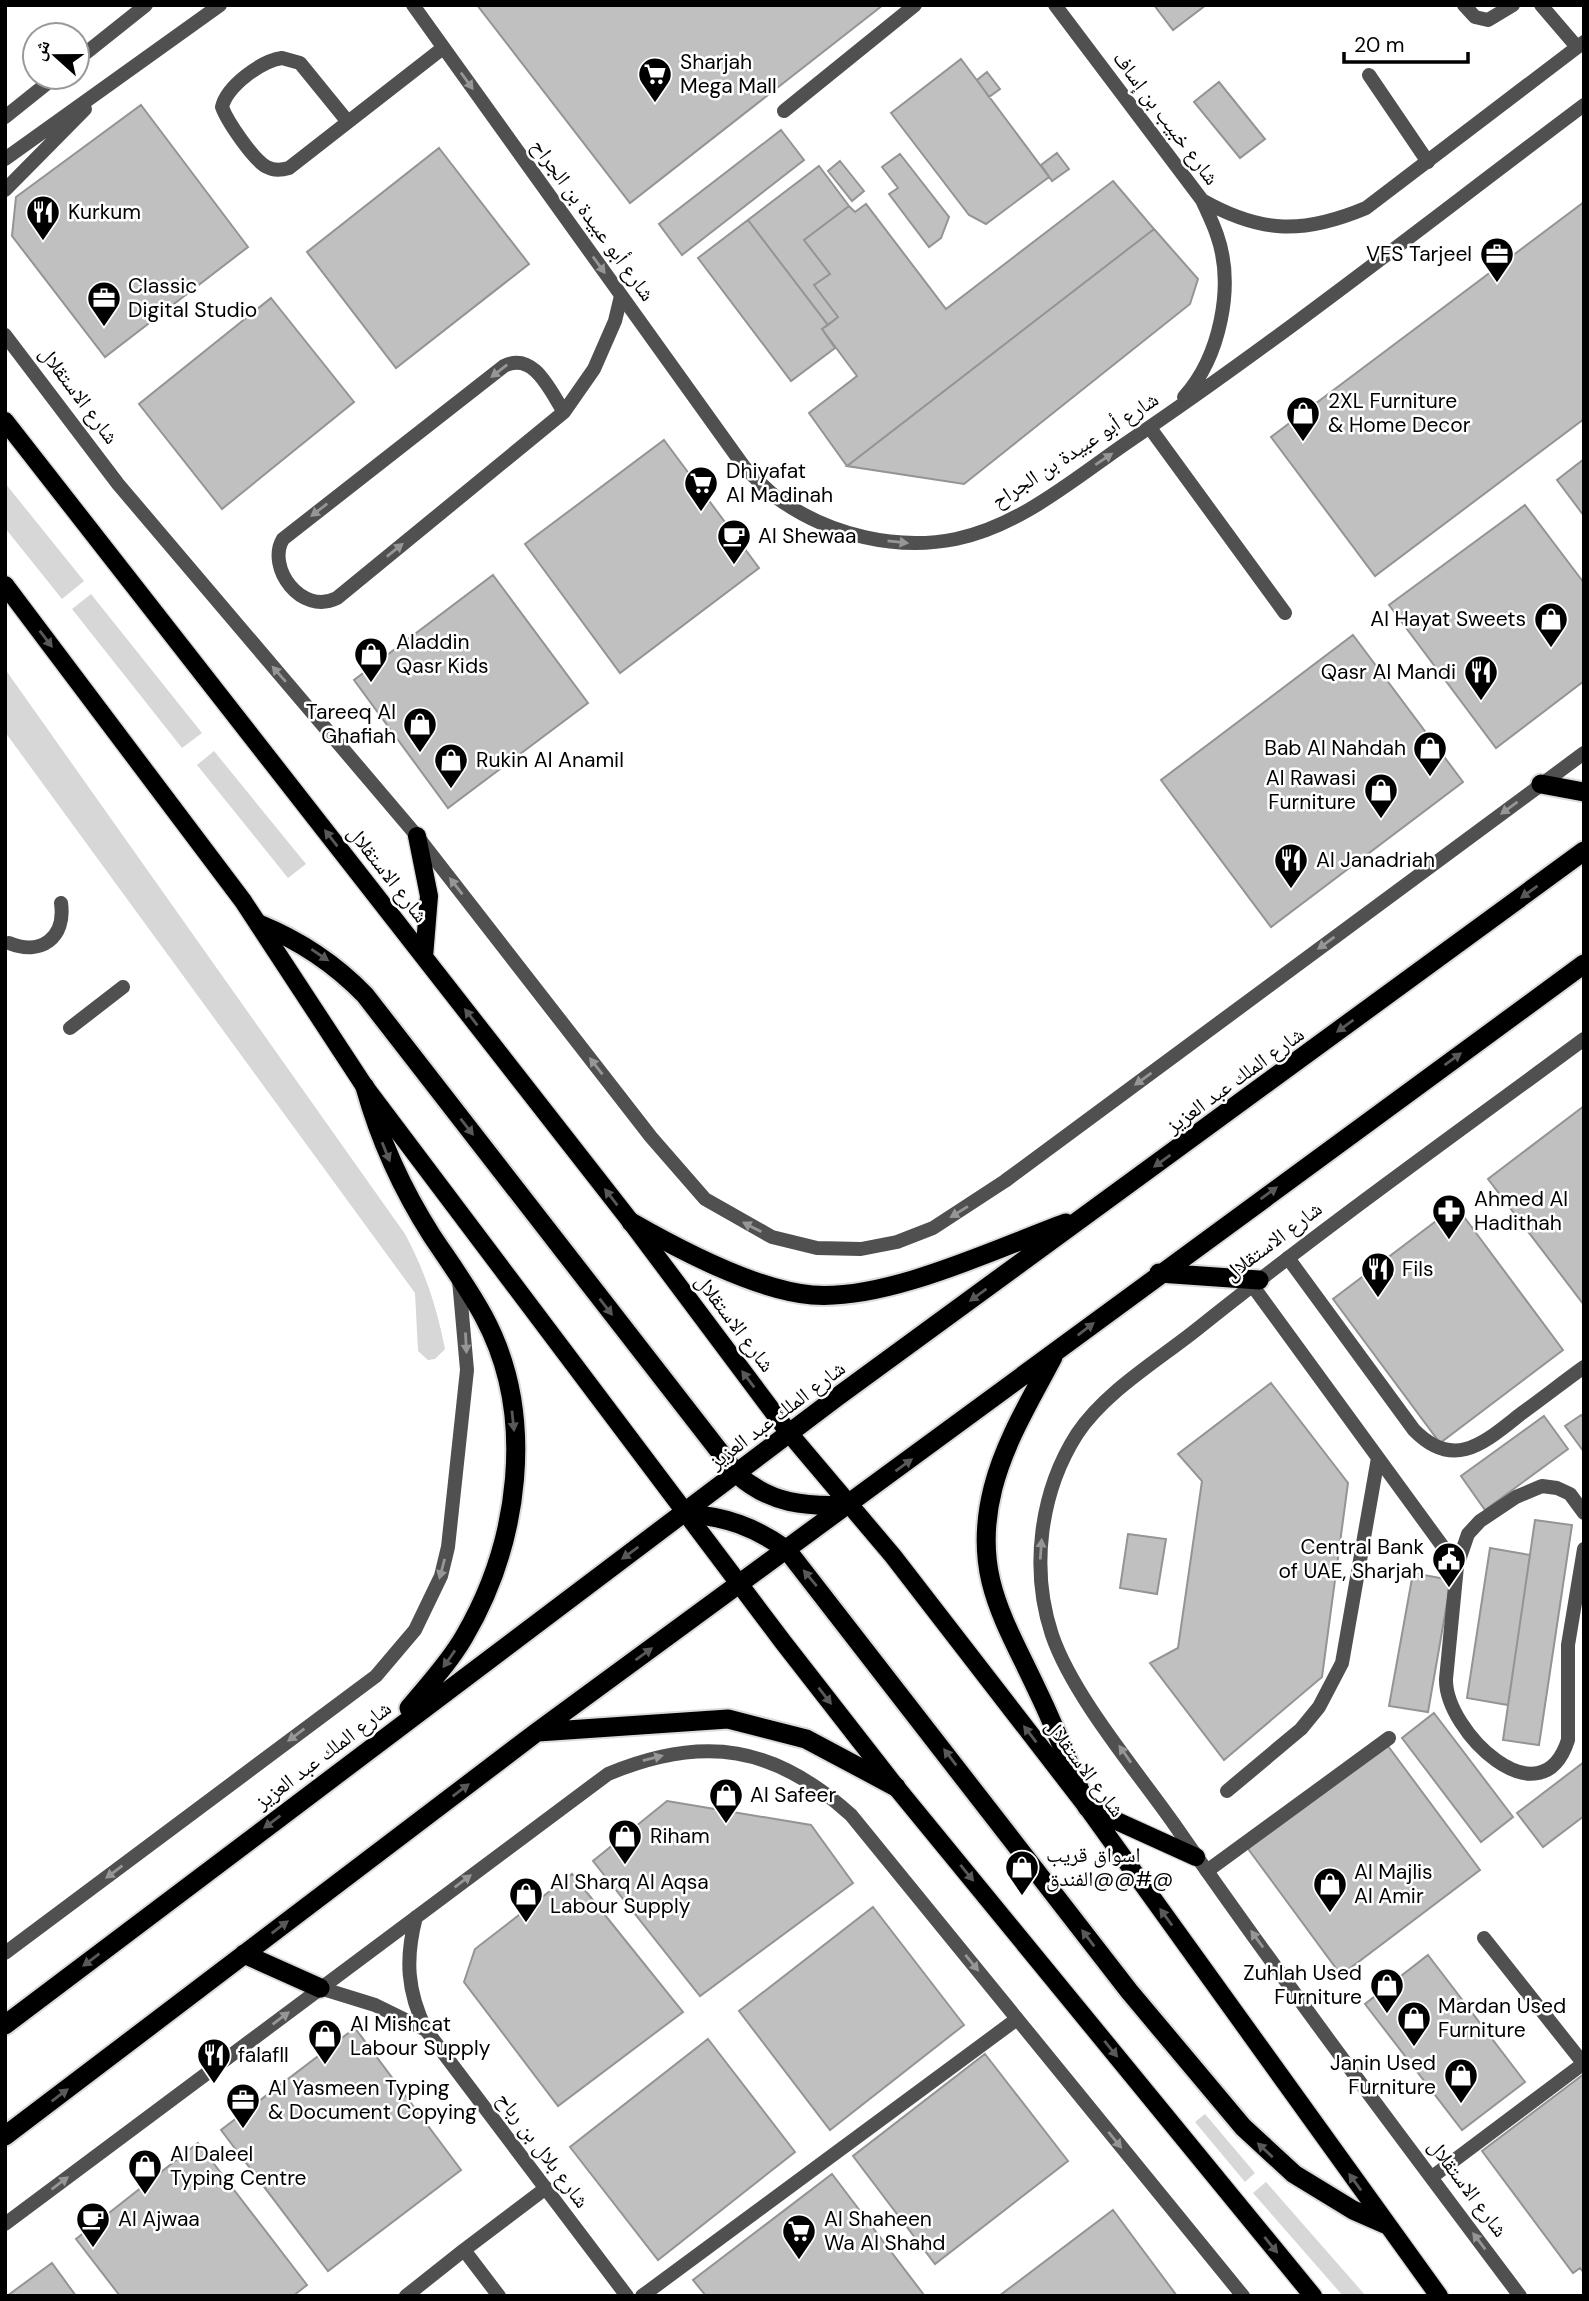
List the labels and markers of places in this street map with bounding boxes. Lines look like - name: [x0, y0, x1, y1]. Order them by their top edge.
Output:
- place label: Sharjah Mega Mall: [680, 48, 777, 100]
- supermarket icon: Sharjah Mega Mall: [636, 55, 674, 104]
- restaurant icon: Kurkum: [24, 193, 62, 242]
- place label: Kurkum: [68, 198, 141, 226]
- office icon: VFS Tarjeel: [1478, 235, 1516, 284]
- place label: VFS Tarjeel: [1366, 240, 1472, 268]
- place label: Classic Digital Studio: [128, 272, 257, 324]
- office icon: Classic Digital Studio: [85, 279, 123, 328]
- place label: 2XL Furniture & Home Decor: [1328, 387, 1471, 439]
- shop icon: 2XL Furniture & Home Decor: [1284, 394, 1322, 443]
- place label: Dhiyafat Al Madinah: [726, 457, 833, 509]
- supermarket icon: Dhiyafat Al Madinah: [682, 464, 720, 513]
- cafe icon: Al Shewaa: [715, 517, 753, 566]
- place label: Al Shewaa: [758, 522, 856, 550]
- shop icon: Al Hayat Sweets: [1532, 600, 1570, 649]
- place label: Al Hayat Sweets: [1370, 605, 1526, 633]
- place label: Aladdin Qasr Kids: [396, 628, 489, 680]
- shop icon: Aladdin Qasr Kids: [352, 635, 390, 684]
- restaurant icon: Qasr Al Mandi: [1462, 653, 1500, 702]
- place label: Qasr Al Mandi: [1321, 658, 1456, 686]
- place label: Tareeq Al Ghafiah: [306, 698, 396, 750]
- shop icon: Tareeq Al Ghafiah: [401, 705, 439, 754]
- shop icon: Bab Al Nahdah: [1411, 729, 1449, 778]
- place label: Bab Al Nahdah: [1264, 734, 1406, 762]
- shop icon: Rukin Al Anamil: [432, 741, 470, 790]
- place label: Rukin Al Anamil: [476, 746, 624, 774]
- place label: Al Rawasi Furniture: [1266, 764, 1356, 816]
- shop icon: Al Rawasi Furniture: [1362, 771, 1400, 820]
- restaurant icon: Al Janadriah: [1272, 841, 1310, 890]
- place label: Al Janadriah: [1316, 846, 1435, 874]
- place label: Ahmed Al Hadithah: [1474, 1185, 1568, 1237]
- pharmacy icon: Ahmed Al Hadithah: [1430, 1192, 1468, 1241]
- restaurant icon: Fils: [1359, 1250, 1397, 1299]
- place label: Fils: [1402, 1255, 1434, 1283]
- place label: Central Bank of UAE, Sharjah: [1278, 1533, 1424, 1585]
- public building icon: Central Bank of UAE, Sharjah: [1430, 1540, 1468, 1589]
- shop icon: Al Safeer: [707, 1776, 745, 1825]
- place label: Al Safeer: [750, 1781, 836, 1809]
- shop icon: Riham: [606, 1817, 644, 1866]
- place label: Riham: [650, 1822, 710, 1850]
- place label: اسواق قريب الفندق@@#@: [1046, 1841, 1173, 1893]
- shop icon: اسواق قريب الفندق@@#@: [1003, 1848, 1041, 1897]
- place label: Al Majlis Al Amir: [1354, 1858, 1433, 1910]
- shop icon: Al Majlis Al Amir: [1311, 1865, 1349, 1914]
- place label: Al Sharq Al Aqsa Labour Supply: [550, 1868, 709, 1920]
- shop icon: Al Sharq Al Aqsa Labour Supply: [507, 1875, 545, 1924]
- place label: Zuhlah Used Furniture: [1243, 1959, 1362, 2011]
- shop icon: Zuhlah Used Furniture: [1368, 1966, 1406, 2015]
- place label: Mardan Used Furniture: [1438, 1992, 1566, 2044]
- shop icon: Mardan Used Furniture: [1395, 1999, 1433, 2048]
- place label: Al Mishcat Labour Supply: [350, 2010, 491, 2062]
- shop icon: Al Mishcat Labour Supply: [306, 2017, 344, 2066]
- restaurant icon: falafll: [195, 2036, 233, 2085]
- place label: falafll: [238, 2041, 289, 2069]
- place label: Janin Used Furniture: [1330, 2049, 1436, 2101]
- shop icon: Janin Used Furniture: [1442, 2056, 1480, 2105]
- place label: Al Yasmeen Typing & Document Copying: [268, 2074, 477, 2126]
- office icon: Al Yasmeen Typing & Document Copying: [224, 2081, 262, 2130]
- place label: Al Daleel Typing Centre: [170, 2140, 307, 2192]
- shop icon: Al Daleel Typing Centre: [126, 2147, 164, 2196]
- cafe icon: Al Ajwaa: [74, 2200, 112, 2249]
- place label: Al Ajwaa: [118, 2205, 200, 2233]
- place label: Al Shaheen Wa Al Shahd: [824, 2205, 945, 2257]
- supermarket icon: Al Shaheen Wa Al Shahd: [780, 2212, 818, 2261]

